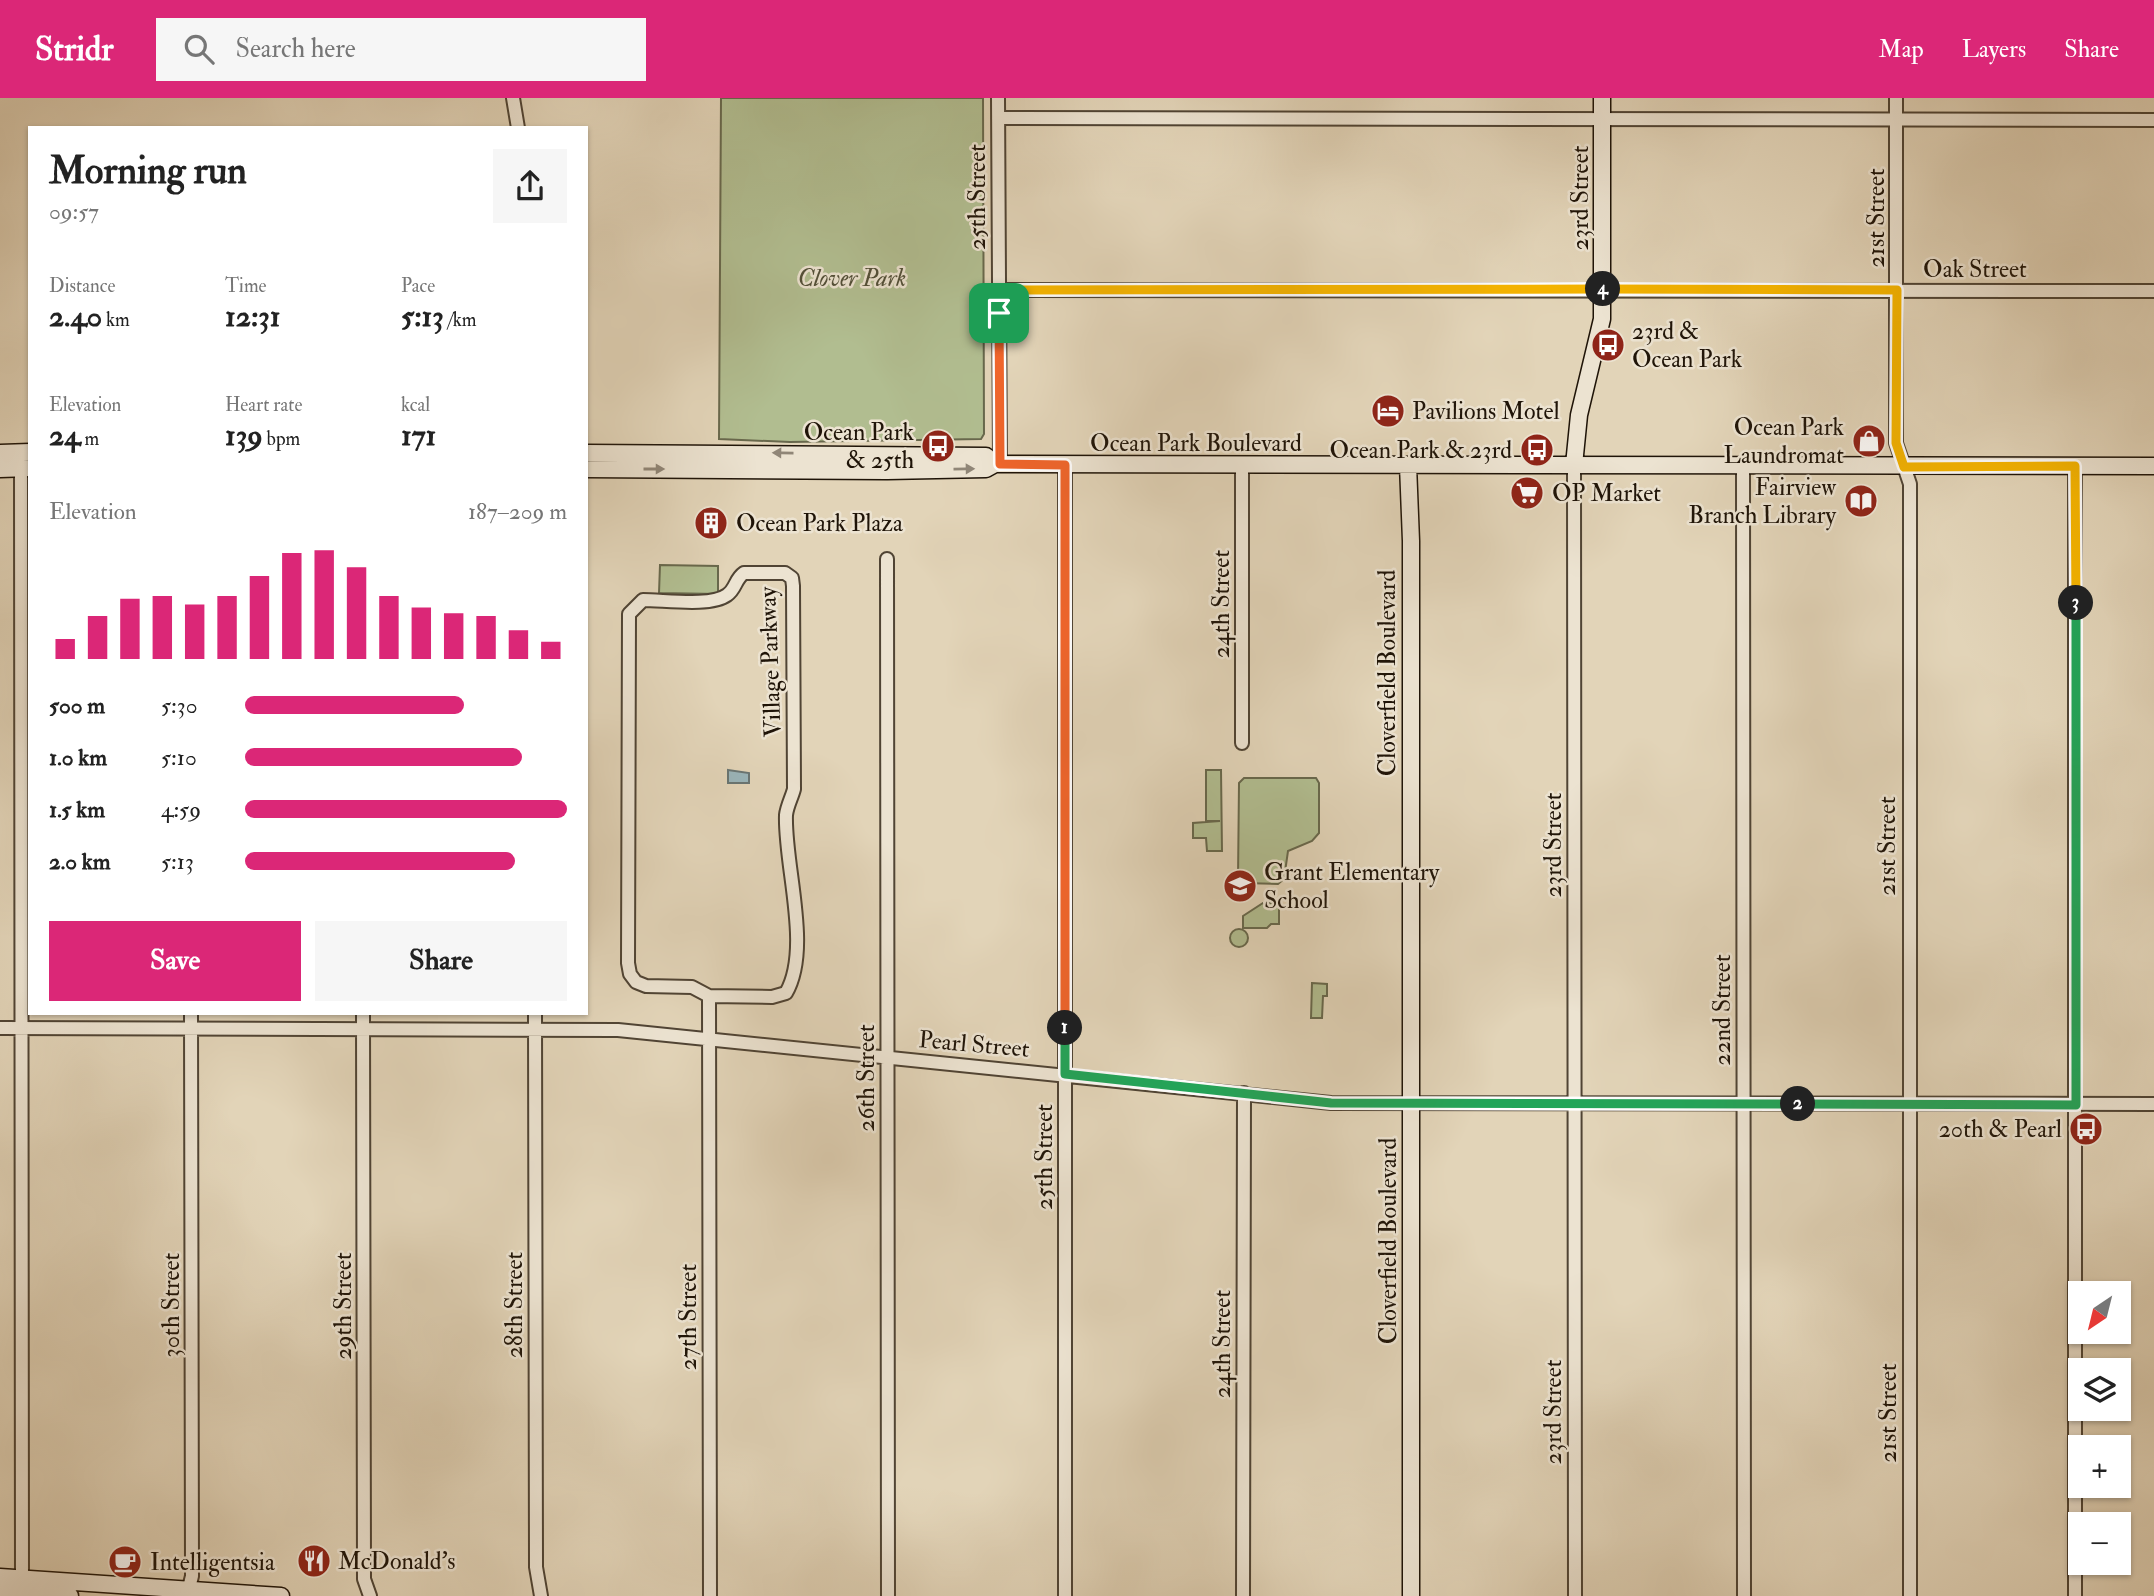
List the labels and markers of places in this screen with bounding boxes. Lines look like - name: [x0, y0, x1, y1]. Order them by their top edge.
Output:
- pin: 4: [1586, 272, 1620, 306]
- pin: [969, 283, 1029, 343]
- place label: 23rd & Ocean Park: [1632, 316, 1743, 375]
- bus stop icon: 23rd & Ocean Park: [1589, 326, 1627, 364]
- hotel icon: Pavilions Motel: [1369, 392, 1407, 430]
- place label: Pavilions Motel: [1412, 396, 1560, 427]
- place label: Ocean Park Laundromat: [1724, 412, 1844, 471]
- place label: Ocean Park & 25th: [804, 417, 914, 476]
- shop icon: Ocean Park Laundromat: [1850, 422, 1888, 460]
- bus stop icon: Ocean Park & 25th: [919, 427, 957, 465]
- bus stop icon: Ocean Park & 23rd: [1518, 431, 1556, 469]
- place label: Ocean Park & 23rd: [1330, 435, 1512, 466]
- place label: Fairview Branch Library: [1688, 472, 1837, 531]
- supermarket icon: OP Market: [1508, 474, 1546, 512]
- place label: OP Market: [1552, 478, 1661, 509]
- library icon: Fairview Branch Library: [1842, 482, 1880, 520]
- building icon: Ocean Park Plaza: [692, 504, 730, 542]
- place label: Ocean Park Plaza: [736, 508, 904, 539]
- pin: 3: [2058, 586, 2094, 620]
- place label: Grant Elementary School: [1264, 857, 1440, 916]
- school or university icon: Grant Elementary School: [1221, 867, 1259, 905]
- pin: 1: [1048, 1010, 1082, 1046]
- pin: 2: [1780, 1086, 1815, 1122]
- bus stop icon: 20th & Pearl: [2067, 1110, 2105, 1148]
- place label: 20th & Pearl: [1939, 1114, 2062, 1145]
- restaurant icon: McDonald's: [295, 1542, 333, 1580]
- cafe icon: Intelligentsia: [106, 1543, 144, 1581]
- place label: McDonald's: [338, 1546, 456, 1577]
- place label: Intelligentsia: [150, 1547, 276, 1578]

